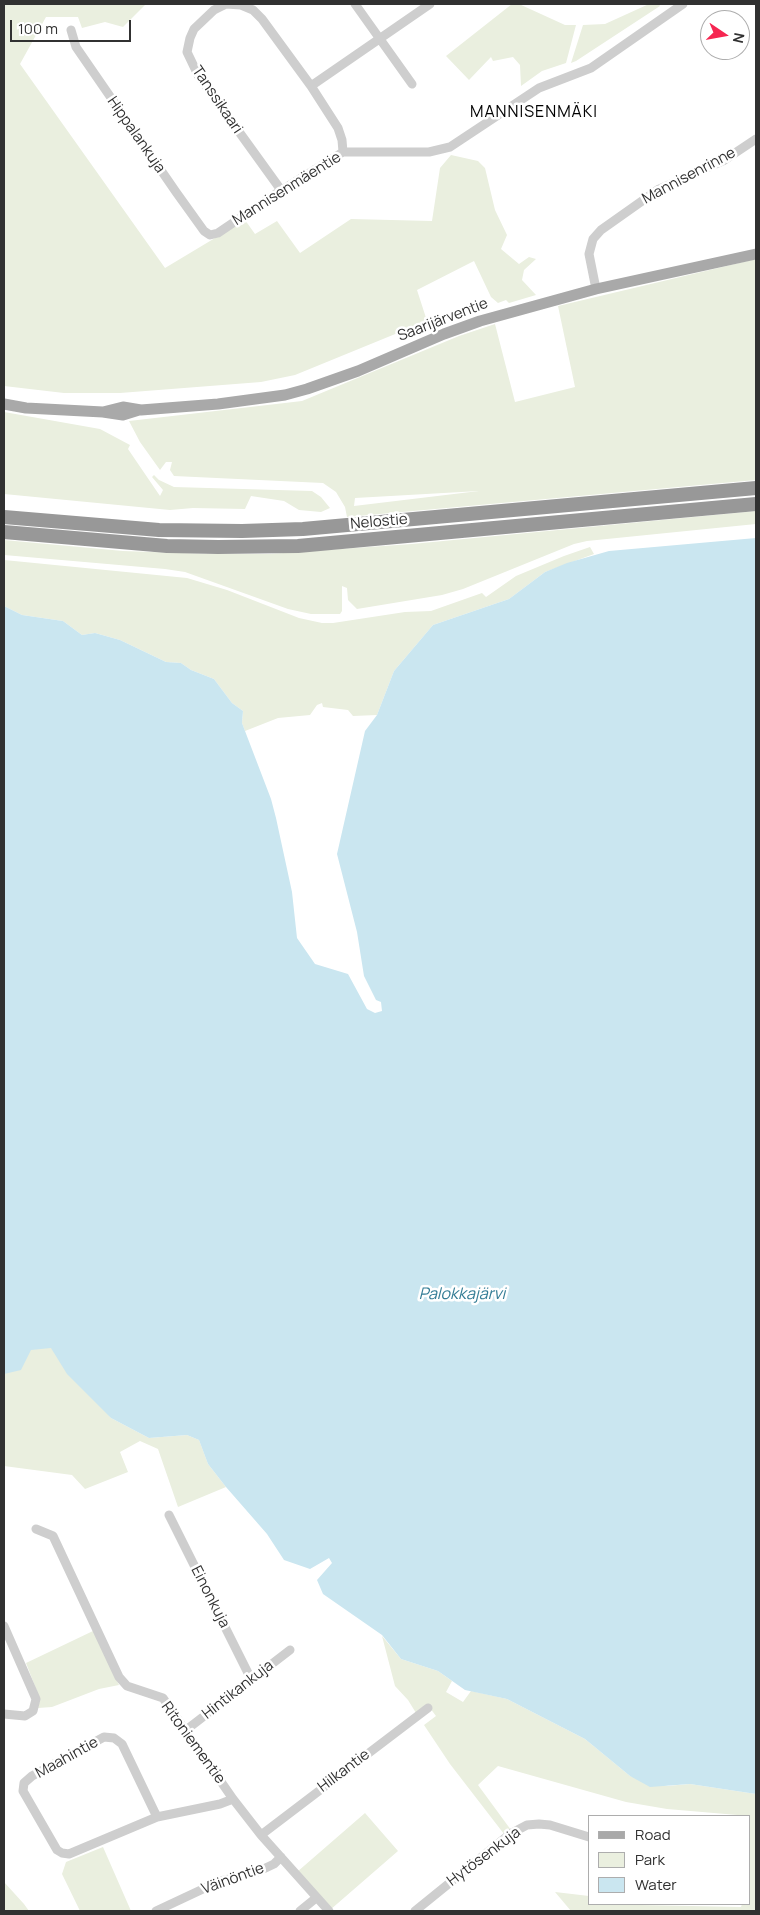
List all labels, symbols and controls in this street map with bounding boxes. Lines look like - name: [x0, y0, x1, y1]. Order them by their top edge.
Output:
- scale bar: [12, 10, 134, 42]
- north arrow: [700, 10, 750, 60]
- text: 100 m: [18, 18, 58, 39]
- text: N: [729, 31, 750, 45]
- street label: Tanssikaari: [188, 63, 246, 137]
- street label: Hippalankuja: [103, 93, 169, 177]
- district label: MANNISENMÄKI: [469, 103, 599, 123]
- street label: Mannisenrinne: [639, 144, 739, 208]
- street label: Mannisenmäentie: [229, 148, 345, 230]
- street label: Saarijärventie: [395, 295, 491, 345]
- street label: Nelostie: [350, 511, 408, 533]
- water label: Palokkajärvi: [419, 1285, 505, 1305]
- street label: Einonkuja: [187, 1563, 233, 1631]
- street label: Hintikankuja: [199, 1657, 277, 1723]
- street label: Ritoniementie: [157, 1699, 229, 1787]
- street label: Maahintie: [33, 1733, 101, 1783]
- street label: Hilkantie: [315, 1746, 373, 1796]
- legend: [588, 1815, 750, 1905]
- street label: Hytösenkuja: [444, 1824, 524, 1890]
- text: Road: [635, 1824, 671, 1845]
- text: Park: [635, 1849, 665, 1870]
- street label: Väinöntie: [199, 1859, 267, 1899]
- text: Water: [635, 1874, 677, 1895]

